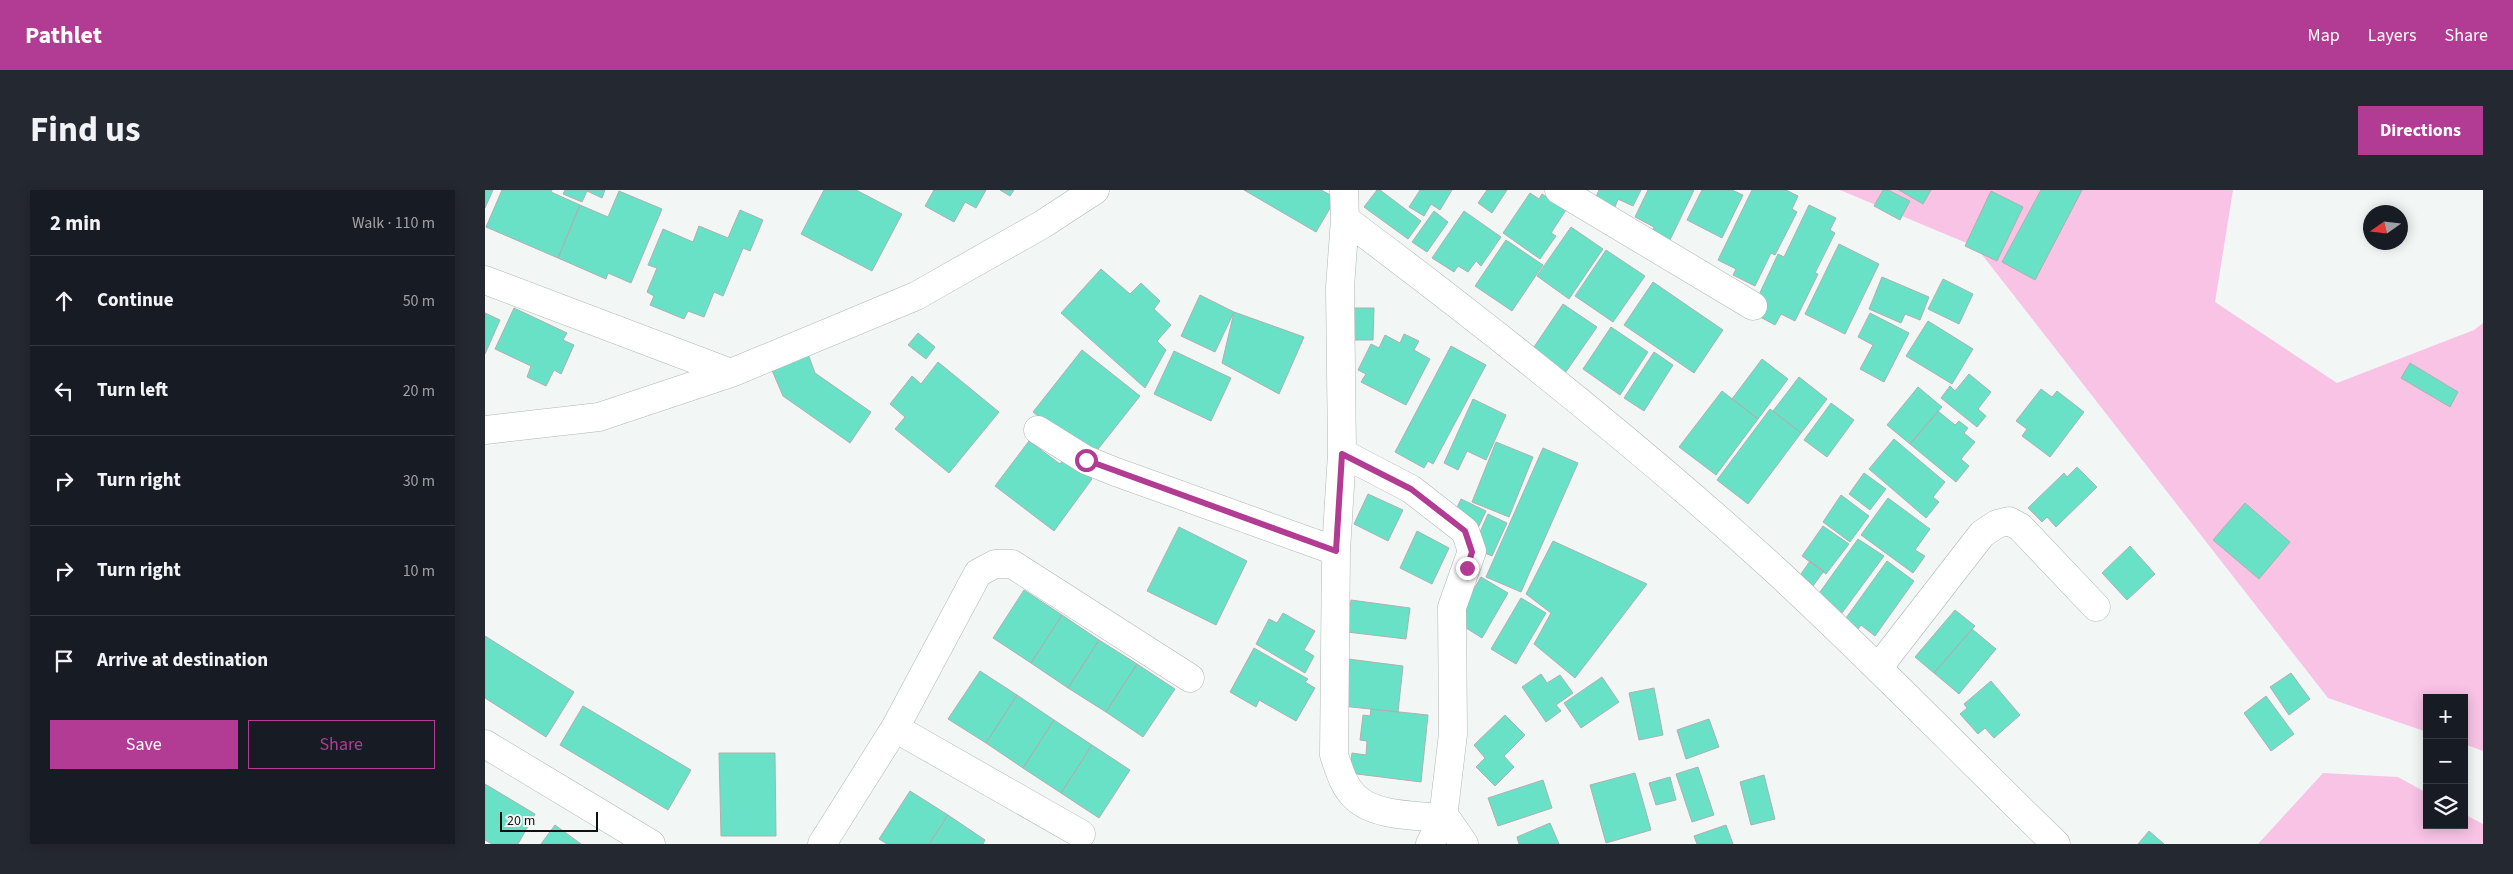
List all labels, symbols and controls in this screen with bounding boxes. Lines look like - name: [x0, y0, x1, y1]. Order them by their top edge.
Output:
- text: Pathlet: [25, 18, 102, 53]
- text: Map: [2308, 23, 2340, 48]
- text: Layers: [2368, 23, 2417, 48]
- text: Share: [2445, 23, 2488, 48]
- text: Find us: [30, 105, 140, 155]
- button: Directions: [2358, 106, 2483, 155]
- north arrow: [2363, 205, 2408, 250]
- text: 2 min: [50, 208, 101, 238]
- text: Walk · 110 m: [352, 212, 435, 234]
- icon: ahead: [50, 287, 78, 315]
- text: Continue: [97, 287, 174, 314]
- text: 50 m: [403, 290, 435, 312]
- icon: left: [50, 377, 78, 405]
- text: Turn left: [97, 377, 168, 404]
- text: 20 m: [403, 380, 435, 402]
- route start: [1075, 449, 1098, 472]
- icon: right: [50, 467, 78, 495]
- text: Turn right: [97, 467, 181, 494]
- text: 30 m: [403, 470, 435, 492]
- icon: right: [50, 557, 78, 585]
- text: Turn right: [97, 557, 181, 584]
- route end: [1456, 557, 1479, 580]
- text: 10 m: [403, 560, 435, 582]
- icon: arrive: [50, 647, 78, 675]
- text: Arrive at destination: [97, 647, 268, 674]
- map controls: [2423, 694, 2468, 829]
- button: +: [2423, 694, 2468, 739]
- button: Save: [50, 720, 238, 769]
- button: Share: [248, 720, 435, 769]
- button: −: [2423, 739, 2468, 784]
- button: layers: [2423, 784, 2468, 829]
- scale bar: [500, 809, 597, 832]
- text: 20 m: [507, 811, 535, 831]

